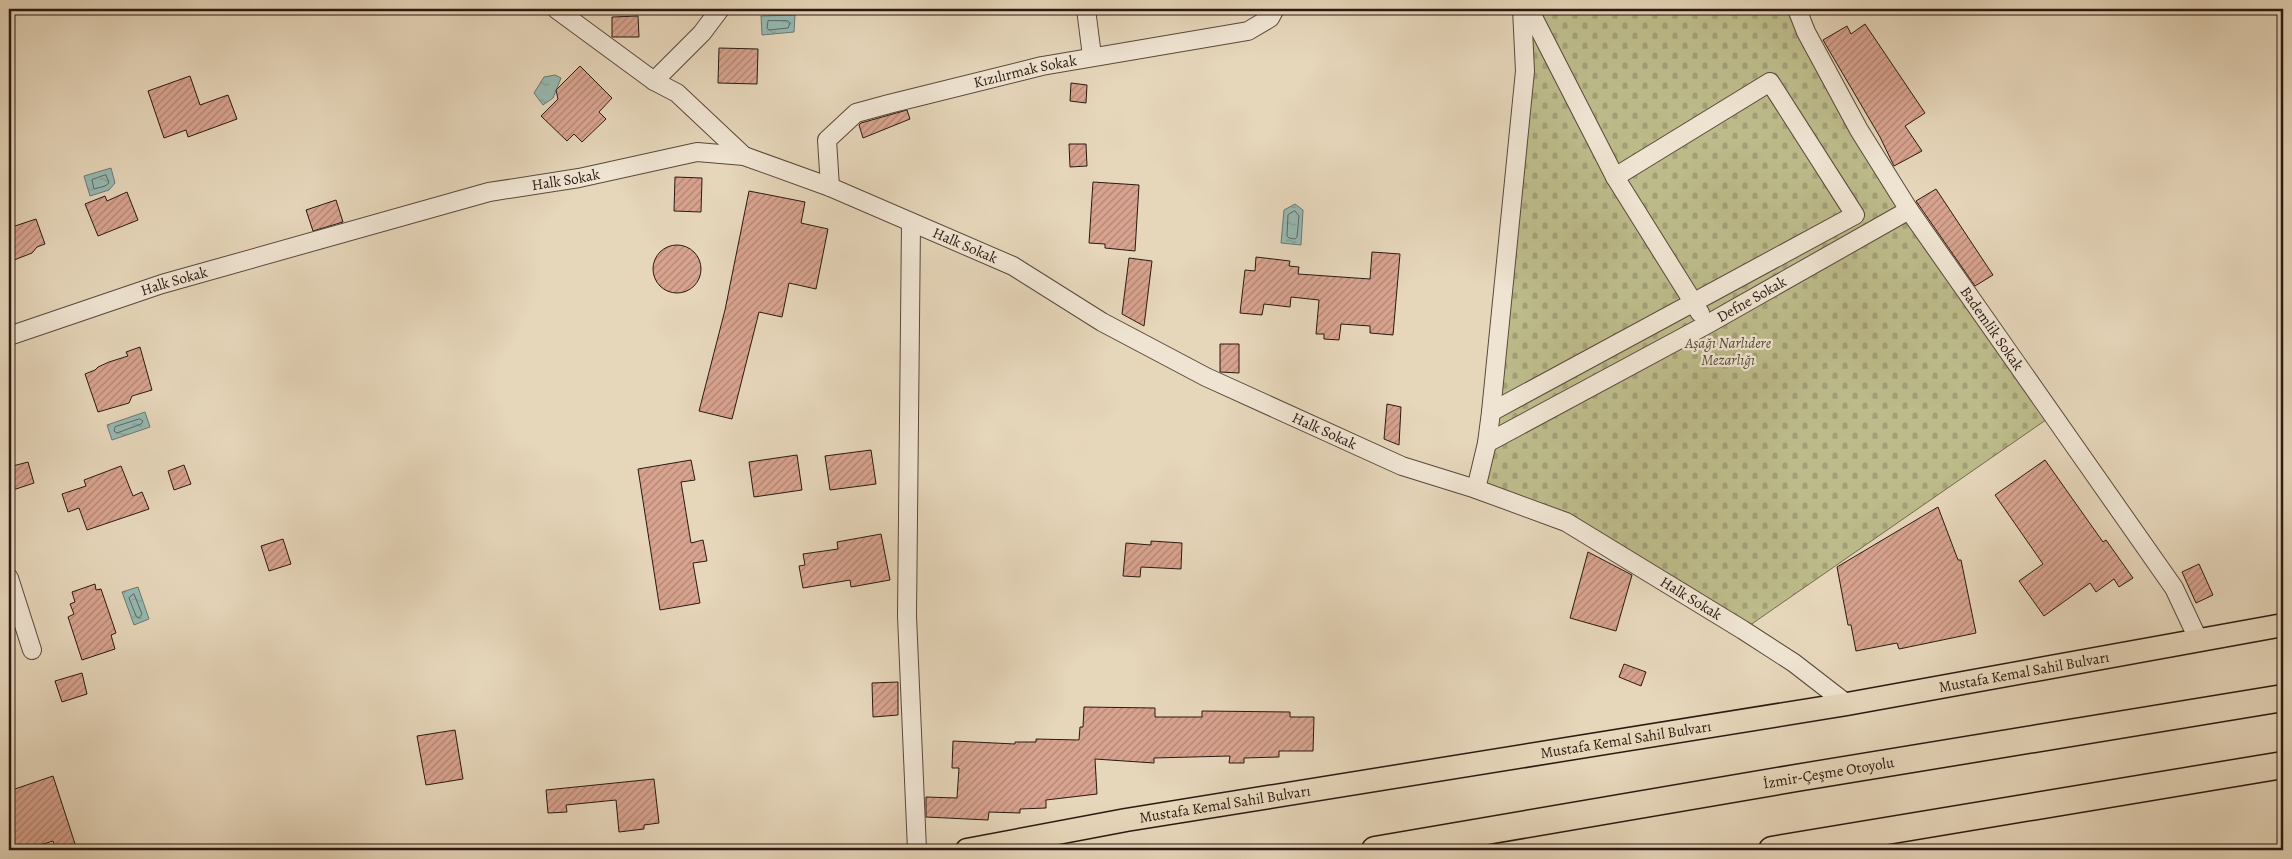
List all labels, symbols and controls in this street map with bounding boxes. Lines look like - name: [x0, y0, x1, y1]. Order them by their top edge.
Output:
- street label: Kızılırmak Sokak: [972, 50, 1079, 93]
- street label: Halk Sokak: [530, 164, 602, 195]
- street label: Halk Sokak: [930, 223, 1001, 268]
- street label: Halk Sokak: [138, 262, 210, 301]
- street label: Defne Sokak: [1713, 271, 1790, 327]
- street label: Bademlik Sokak: [1956, 282, 2029, 375]
- park label: Aşağı Narlıdere Mezarlığı: [1684, 333, 1772, 370]
- street label: Halk Sokak: [1289, 407, 1360, 454]
- street label: Halk Sokak: [1656, 572, 1726, 625]
- street label: Mustafa Kemal Sahil Bulvarı: [1937, 647, 2111, 697]
- street label: Mustafa Kemal Sahil Bulvarı: [1539, 716, 1713, 763]
- street label: İzmir-Çeşme Otoyolu: [1761, 752, 1896, 793]
- street label: Mustafa Kemal Sahil Bulvarı: [1138, 780, 1312, 828]

